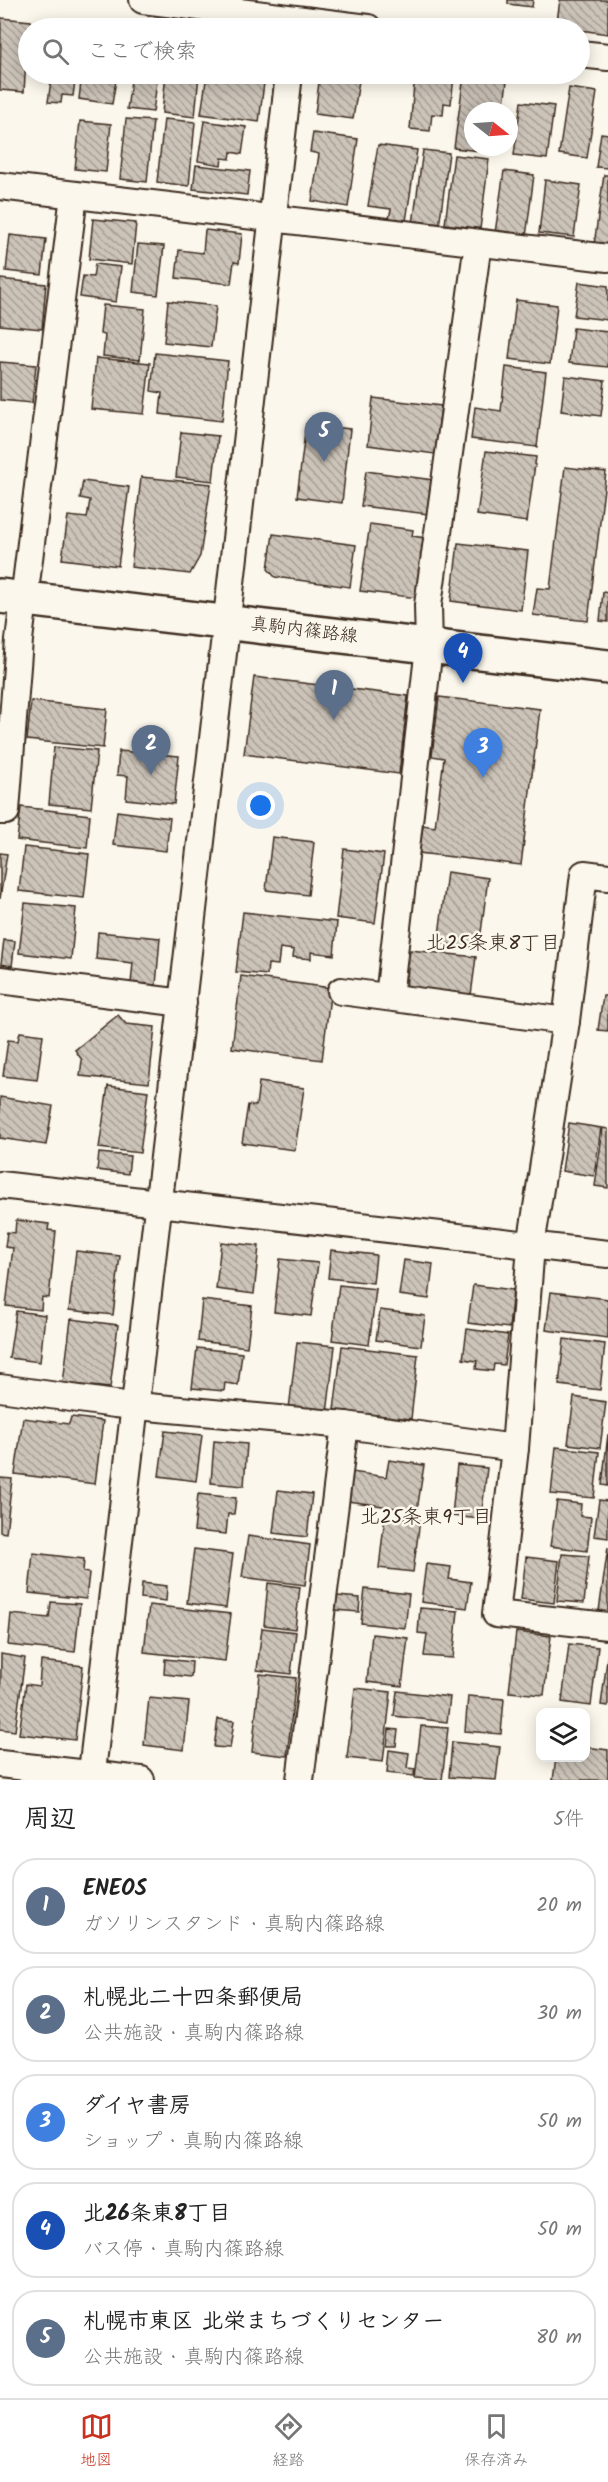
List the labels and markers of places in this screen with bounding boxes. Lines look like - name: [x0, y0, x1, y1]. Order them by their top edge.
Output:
- pin: 5: [304, 412, 344, 462]
- pin: 4: [444, 634, 482, 683]
- pin: 1: [314, 670, 354, 720]
- pin: 2: [132, 726, 170, 775]
- pin: 3: [464, 728, 502, 778]

